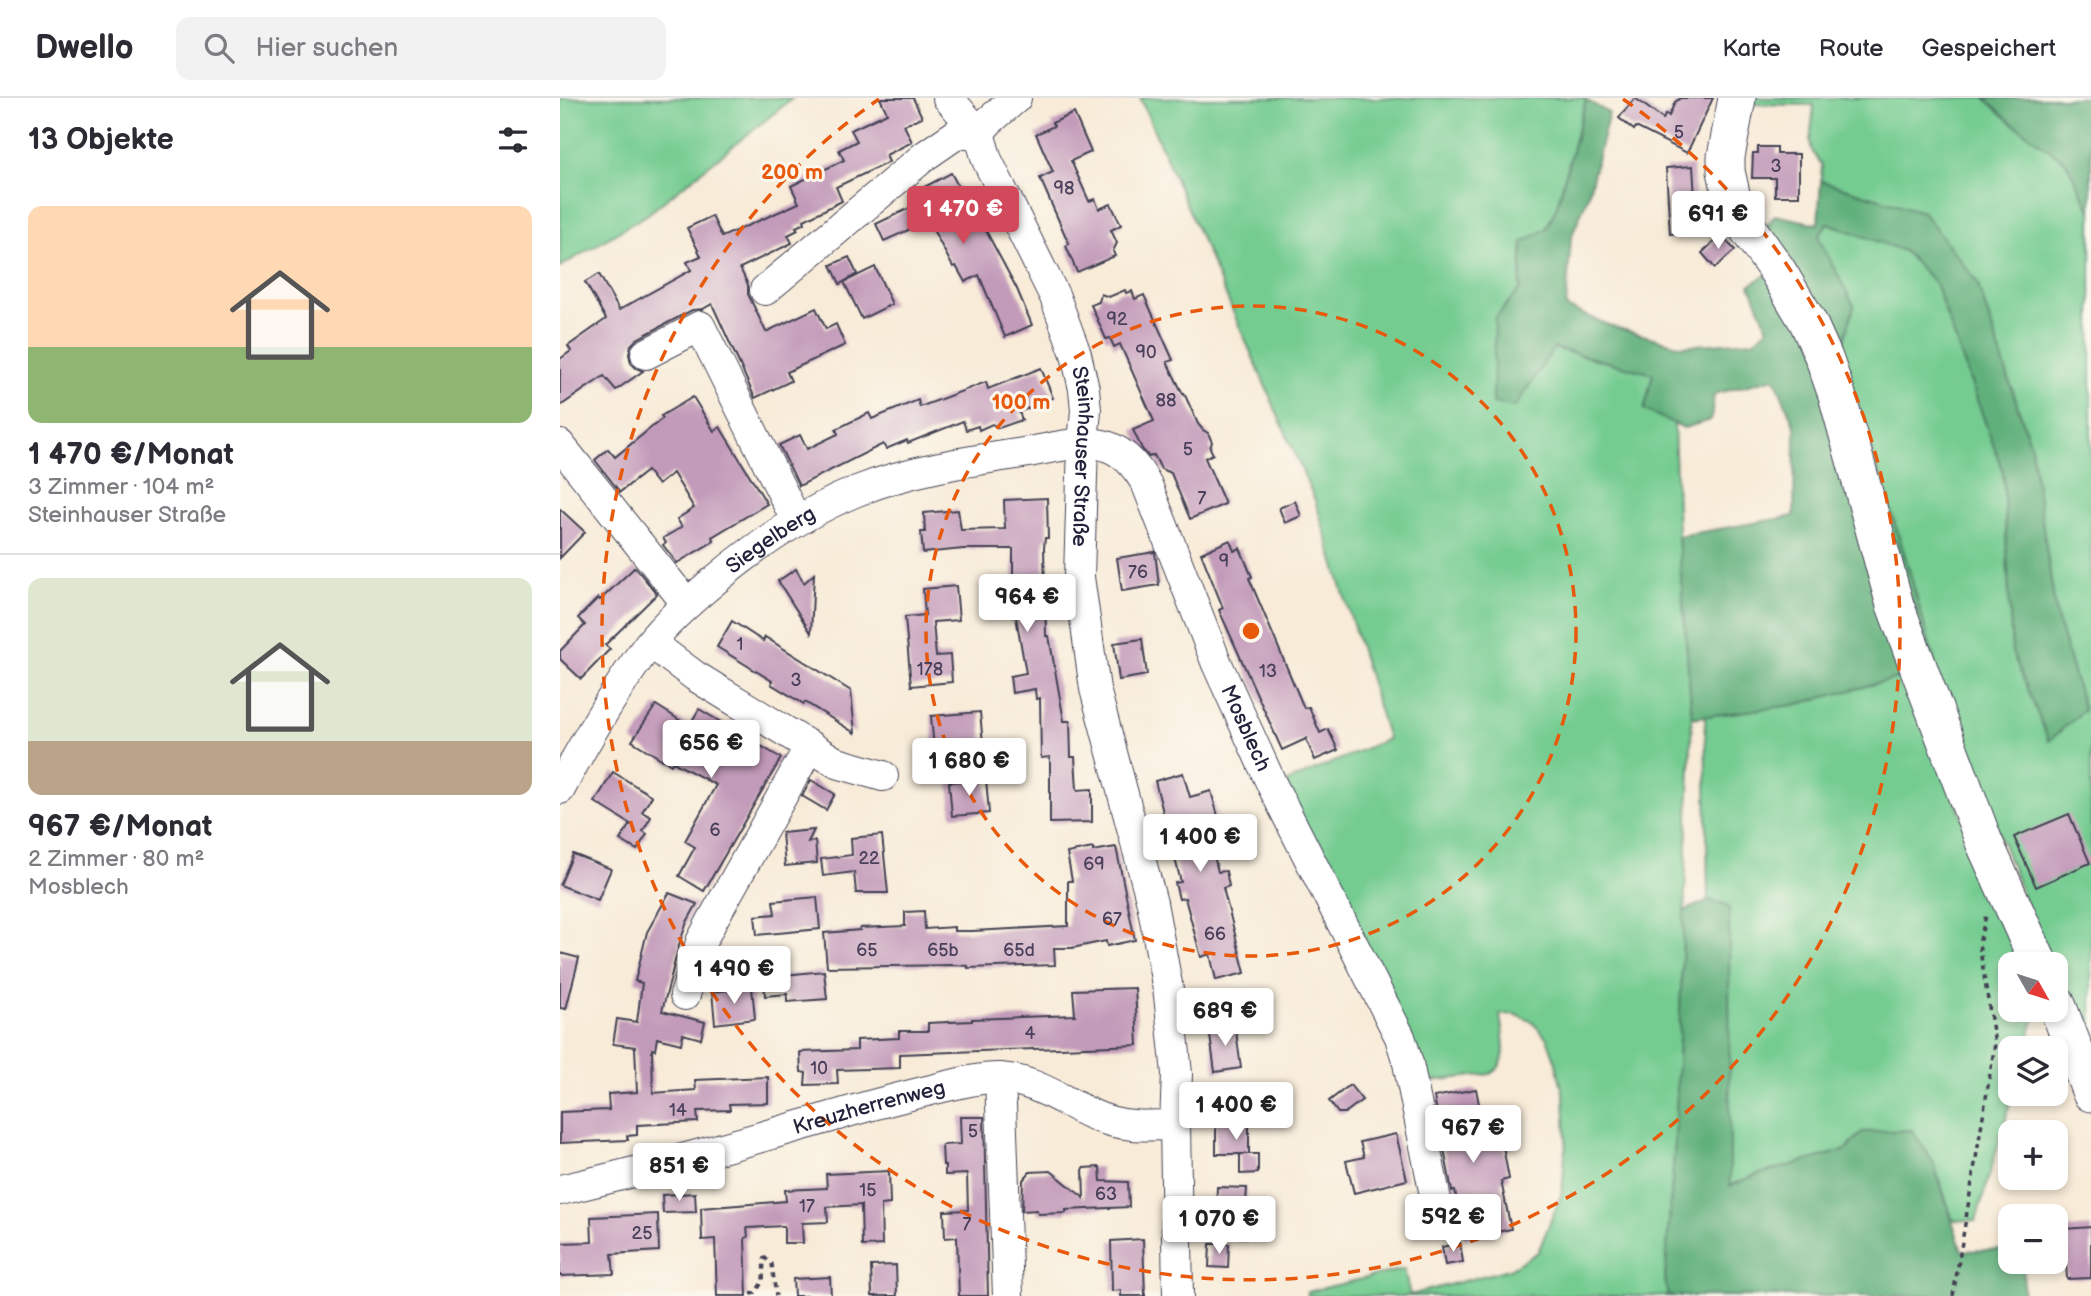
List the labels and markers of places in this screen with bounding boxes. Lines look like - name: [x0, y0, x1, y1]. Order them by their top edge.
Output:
- pin: 1 470 €: [898, 186, 1028, 246]
- pin: 691 €: [1669, 192, 1767, 251]
- pin: 964 €: [978, 574, 1076, 634]
- centre of rings: [1239, 619, 1263, 643]
- pin: 656 €: [662, 720, 760, 780]
- pin: 1 680 €: [904, 738, 1034, 798]
- pin: 1 400 €: [1135, 814, 1265, 874]
- pin: 1 490 €: [669, 946, 799, 1006]
- pin: 689 €: [1176, 988, 1274, 1048]
- pin: 1 400 €: [1171, 1082, 1301, 1142]
- pin: 967 €: [1424, 1105, 1522, 1165]
- pin: 851 €: [630, 1144, 728, 1203]
- pin: 592 €: [1404, 1194, 1502, 1254]
- pin: 1 070 €: [1154, 1196, 1284, 1256]

